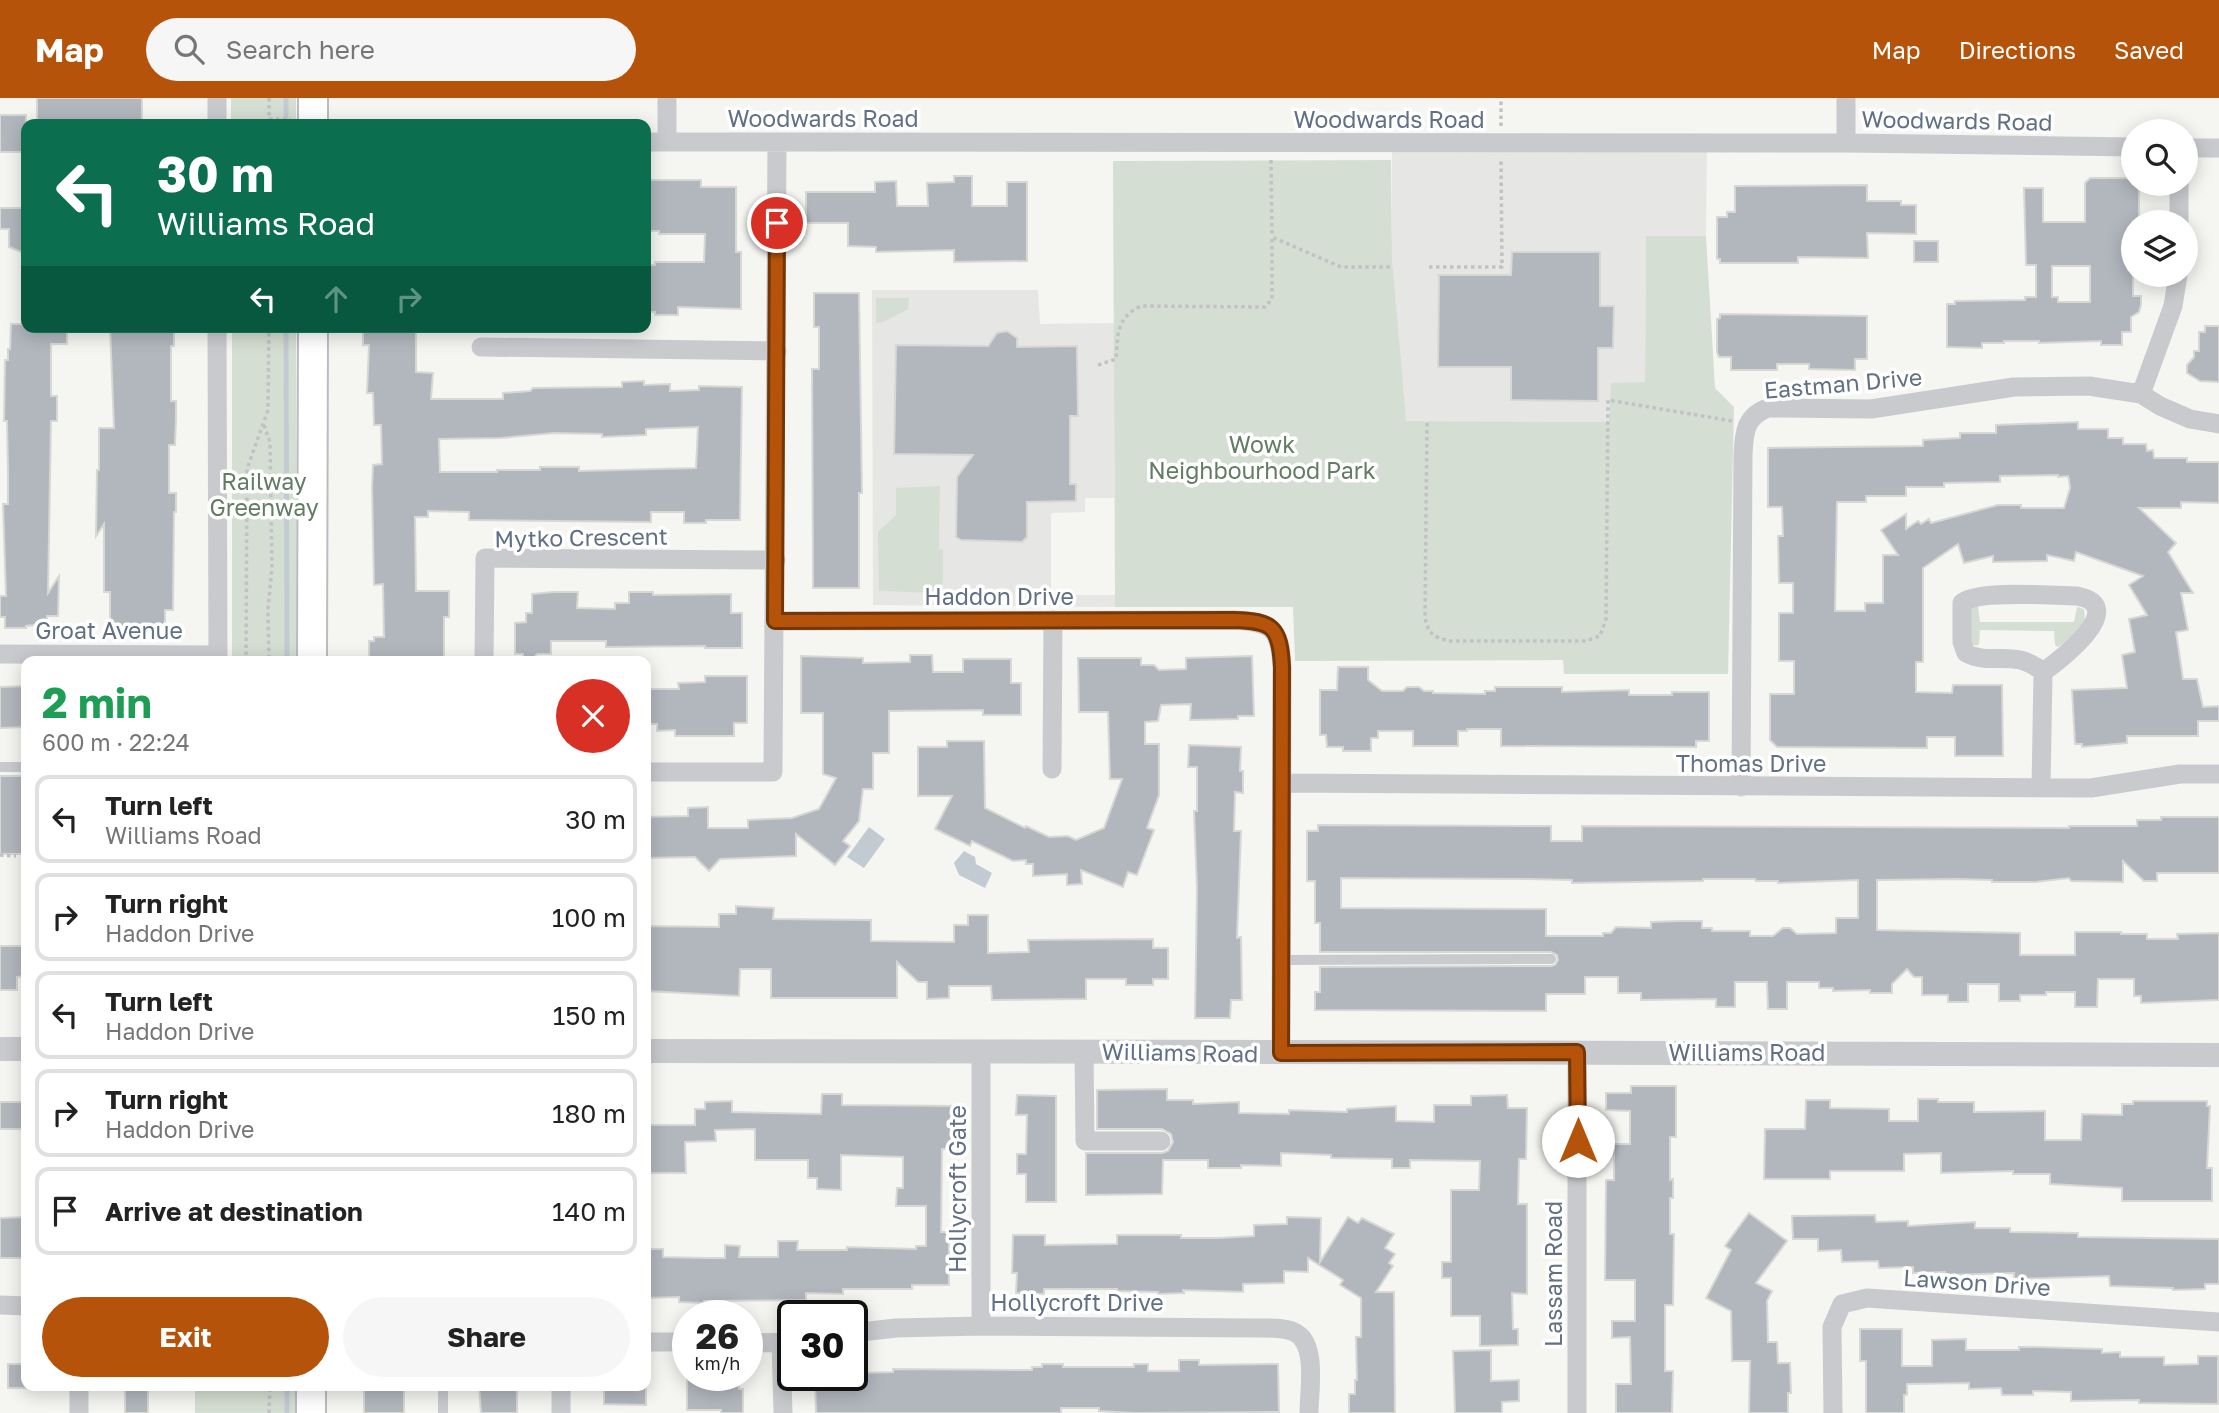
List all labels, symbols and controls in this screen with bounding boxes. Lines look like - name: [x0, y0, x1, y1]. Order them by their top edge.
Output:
- search box: [146, 18, 636, 81]
- text: Map: [35, 30, 104, 69]
- icon: search: [170, 30, 208, 68]
- text: Search here: [226, 34, 375, 65]
- text: Map: [1872, 35, 1921, 64]
- text: Directions: [1959, 35, 2076, 64]
- text: Saved: [2114, 35, 2184, 64]
- street label: Woodwards Road: [727, 104, 919, 132]
- street label: Woodwards Road: [1861, 104, 2053, 136]
- street label: Woodwards Road: [1293, 105, 1485, 133]
- map controls: [2121, 119, 2198, 287]
- button: search: [2121, 119, 2198, 196]
- text: 30 m: [157, 144, 274, 203]
- icon: left: [42, 147, 133, 238]
- pin: [747, 193, 807, 253]
- text: Williams Road: [157, 204, 375, 242]
- icon: arrive: [758, 204, 796, 242]
- button: layers: [2121, 210, 2198, 287]
- icon: left: [244, 280, 282, 318]
- icon: ahead: [317, 280, 355, 318]
- icon: right: [390, 280, 428, 318]
- street label: Eastman Drive: [1763, 362, 1923, 404]
- park label: Wowk Neighbourhood Park: [1148, 430, 1376, 484]
- park label: Railway Greenway: [209, 467, 319, 521]
- street label: Mytko Crescent: [494, 521, 668, 553]
- street label: Haddon Drive: [924, 582, 1074, 610]
- street label: Groat Avenue: [35, 616, 183, 644]
- text: 2 min: [42, 677, 152, 727]
- button: close: [556, 679, 630, 753]
- text: 600 m · 22:24: [42, 728, 190, 756]
- street label: Thomas Drive: [1676, 749, 1826, 777]
- text: Turn left: [105, 790, 213, 821]
- icon: left: [46, 800, 84, 838]
- text: 30 m: [565, 804, 626, 835]
- text: Williams Road: [105, 821, 262, 849]
- text: Turn right: [105, 888, 228, 919]
- icon: right: [46, 898, 84, 936]
- text: 100 m: [552, 902, 626, 933]
- text: Haddon Drive: [105, 919, 254, 947]
- text: Turn left: [105, 986, 213, 1017]
- icon: left: [46, 996, 84, 1034]
- text: 150 m: [553, 1000, 626, 1031]
- text: Haddon Drive: [105, 1017, 254, 1045]
- street label: Williams Road: [1101, 1037, 1259, 1067]
- street label: Williams Road: [1669, 1038, 1825, 1066]
- text: Turn right: [105, 1084, 228, 1115]
- icon: right: [46, 1094, 84, 1132]
- text: 180 m: [552, 1098, 626, 1129]
- position arrow: [1541, 1104, 1615, 1178]
- street label: Hollycroft Gate: [943, 1105, 971, 1273]
- text: Haddon Drive: [105, 1115, 254, 1143]
- icon: arrive: [46, 1192, 84, 1230]
- text: Arrive at destination: [105, 1196, 363, 1227]
- text: 140 m: [552, 1196, 626, 1227]
- street label: Lassam Road: [1539, 1201, 1567, 1347]
- street label: Lawson Drive: [1902, 1263, 2052, 1301]
- street label: Hollycroft Drive: [990, 1288, 1164, 1316]
- button: Exit: [42, 1297, 329, 1377]
- button: Share: [343, 1297, 630, 1377]
- speed limit sign: 30: [777, 1300, 868, 1391]
- text: 26: [696, 1315, 739, 1357]
- text: km/h: [695, 1352, 740, 1374]

